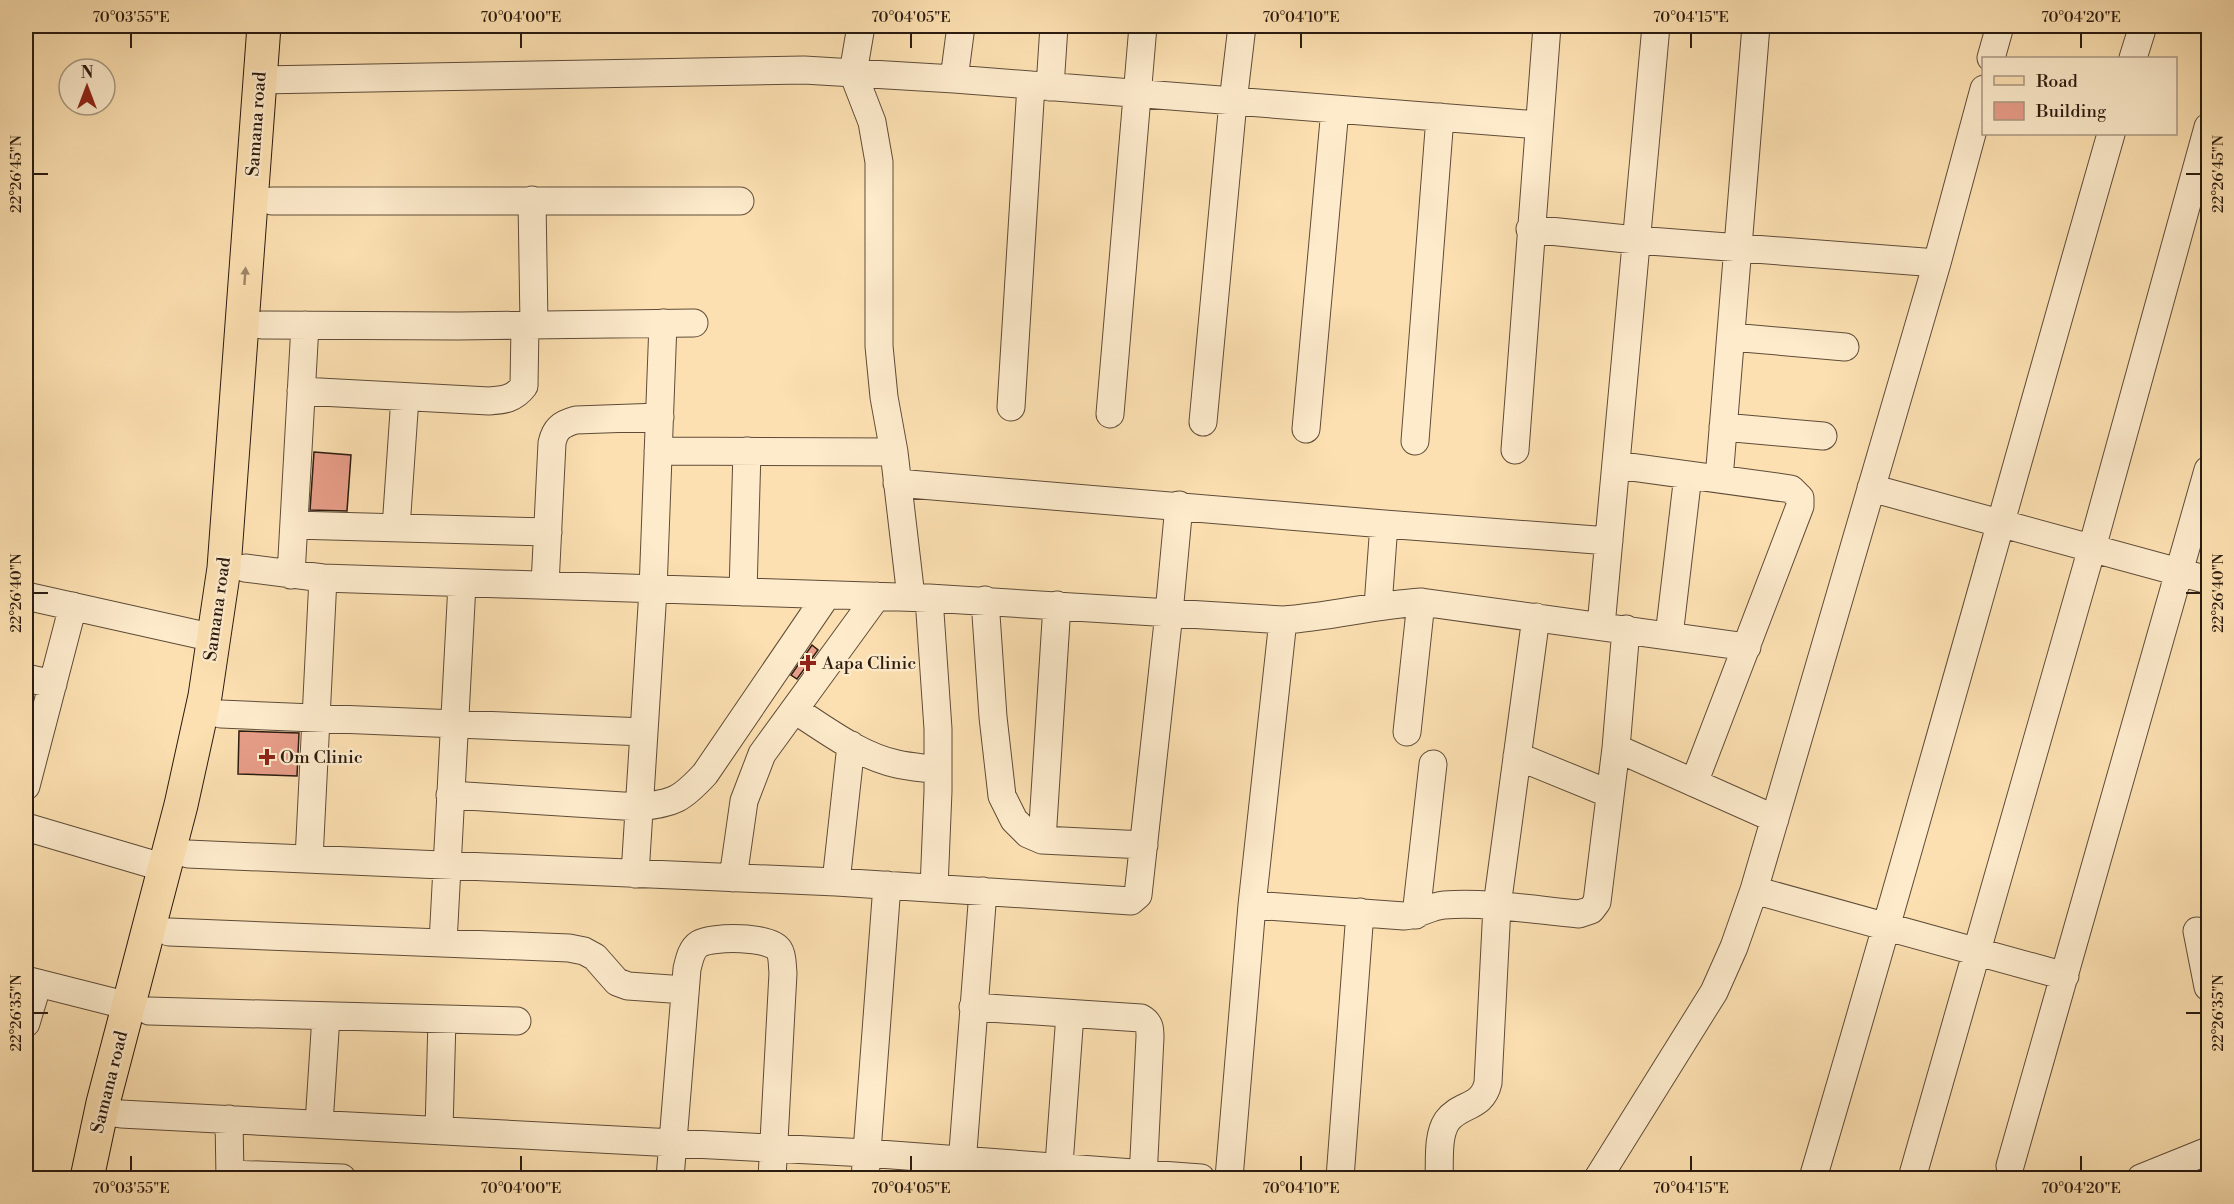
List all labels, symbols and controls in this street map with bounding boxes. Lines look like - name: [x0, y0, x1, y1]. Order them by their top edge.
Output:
- text: 70°03'55"E: [93, 8, 170, 27]
- text: 70°04'00"E: [480, 8, 562, 27]
- text: 70°04'05"E: [871, 8, 951, 27]
- text: 70°04'10"E: [1262, 8, 1340, 27]
- text: 70°04'15"E: [1653, 8, 1729, 27]
- text: 70°04'20"E: [2041, 8, 2121, 27]
- north arrow: [57, 57, 117, 117]
- legend: [1982, 57, 2177, 135]
- text: N: [81, 63, 94, 83]
- street label: Samana road: [241, 70, 272, 177]
- text: Road: [2036, 70, 2079, 93]
- text: Building: [2035, 100, 2107, 123]
- text: 22°26'45"N: [7, 135, 26, 213]
- text: 22°26'45"N: [2209, 135, 2228, 213]
- one-way arrow: [240, 266, 249, 285]
- text: 22°26'40"N: [7, 553, 26, 633]
- text: 22°26'40"N: [2209, 553, 2228, 633]
- street label: Samana road: [199, 555, 236, 663]
- place label: Aapa Clinic: [821, 652, 916, 675]
- marker: Aapa Clinic: [799, 654, 817, 672]
- place label: Om Clinic: [280, 746, 363, 769]
- marker: Om Clinic: [258, 748, 276, 766]
- text: 22°26'35"N: [7, 974, 26, 1052]
- text: 22°26'35"N: [2209, 974, 2228, 1052]
- street label: Samana road: [86, 1028, 134, 1136]
- text: 70°03'55"E: [93, 1179, 170, 1198]
- text: 70°04'00"E: [480, 1179, 562, 1198]
- text: 70°04'05"E: [871, 1179, 951, 1198]
- text: 70°04'10"E: [1262, 1179, 1340, 1198]
- text: 70°04'15"E: [1653, 1179, 1729, 1198]
- text: 70°04'20"E: [2041, 1179, 2121, 1198]

